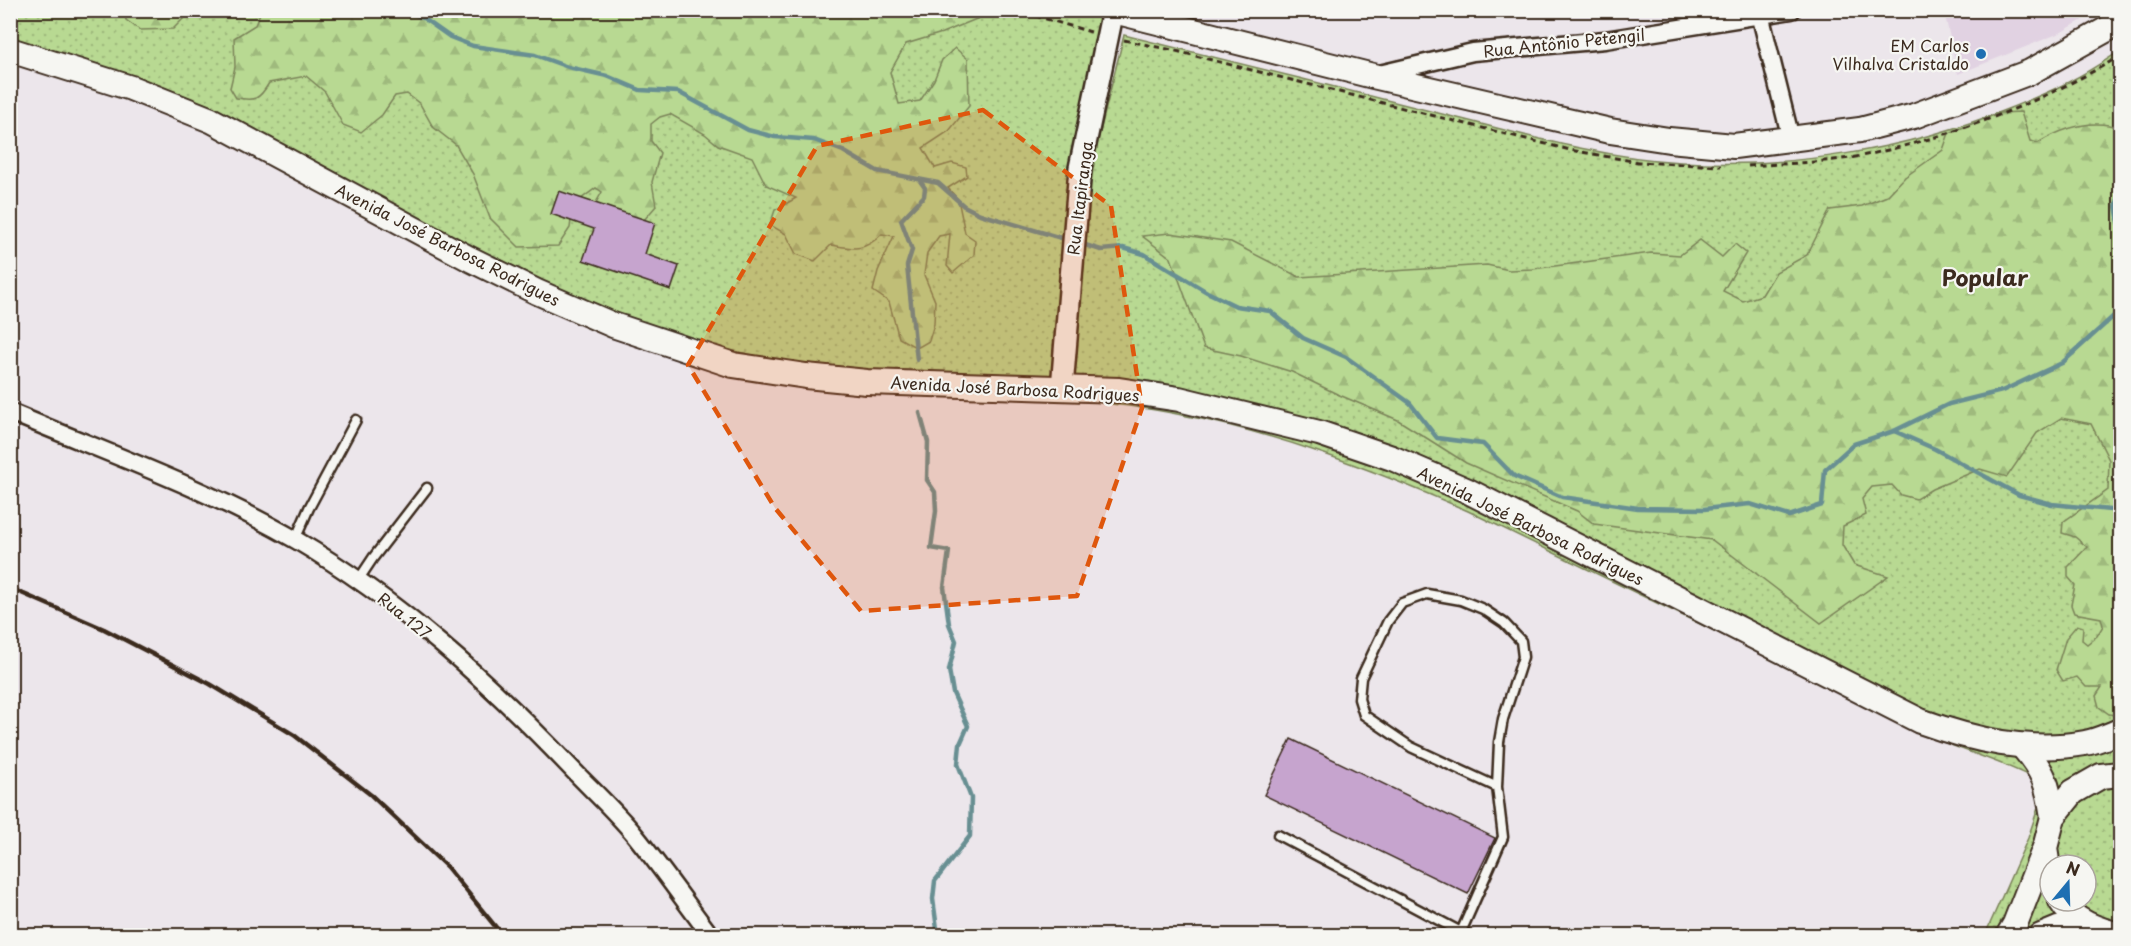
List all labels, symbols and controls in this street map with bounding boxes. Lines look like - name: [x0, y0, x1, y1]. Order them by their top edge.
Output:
- street label: Rua Antônio Petengil: [1482, 22, 1646, 62]
- place label: EM Carlos Vilhalva Cristaldo: [1833, 33, 1969, 75]
- marker: EM Carlos Vilhalva Cristaldo: [1974, 47, 1988, 61]
- street label: Rua Itapiranga: [1060, 139, 1098, 256]
- street label: Avenida José Barbosa Rodrigues: [332, 177, 564, 311]
- district label: Popular: [1942, 260, 2029, 293]
- street label: Avenida José Barbosa Rodrigues: [890, 369, 1140, 407]
- street label: Avenida José Barbosa Rodrigues: [1414, 460, 1648, 590]
- street label: Rua 127: [373, 586, 437, 644]
- north arrow: [2038, 853, 2098, 913]
- text: N: [2063, 854, 2083, 881]

